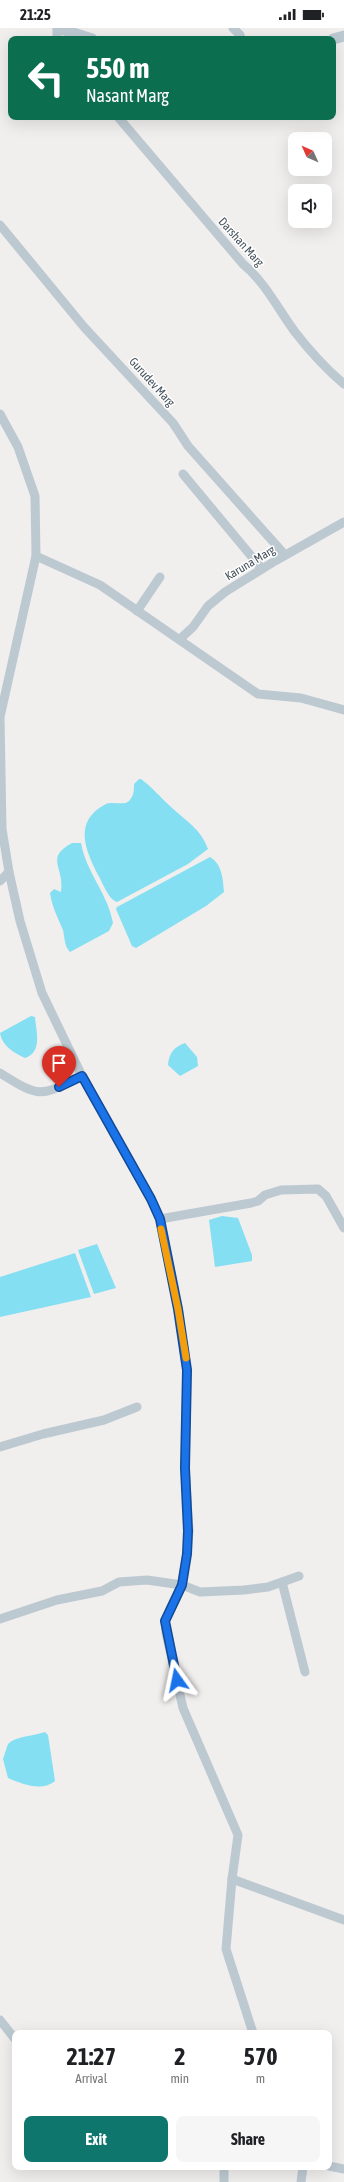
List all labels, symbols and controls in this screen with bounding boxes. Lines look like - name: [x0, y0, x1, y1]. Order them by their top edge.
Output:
- text: 21:25: [20, 6, 51, 23]
- icon: left: [20, 52, 72, 104]
- text: 550 m: [86, 52, 149, 84]
- text: Nasant Marg: [86, 85, 169, 106]
- north arrow: [288, 132, 332, 176]
- map controls: [288, 132, 332, 228]
- button: sound: [288, 184, 332, 228]
- street label: Darshan Marg: [215, 215, 267, 270]
- street label: Gurudev Marg: [126, 355, 178, 410]
- street label: Karuna Marg: [223, 542, 278, 583]
- pin: [42, 1046, 76, 1087]
- icon: arrive: [48, 1052, 70, 1074]
- position arrow: [156, 1659, 198, 1701]
- text: 21:27: [67, 2043, 116, 2070]
- text: 2: [174, 2043, 185, 2070]
- text: 570: [244, 2043, 277, 2070]
- text: Arrival: [75, 2071, 107, 2086]
- text: min: [170, 2071, 189, 2086]
- text: m: [256, 2071, 265, 2086]
- button: Exit: [24, 2116, 168, 2162]
- button: Share: [176, 2116, 320, 2162]

